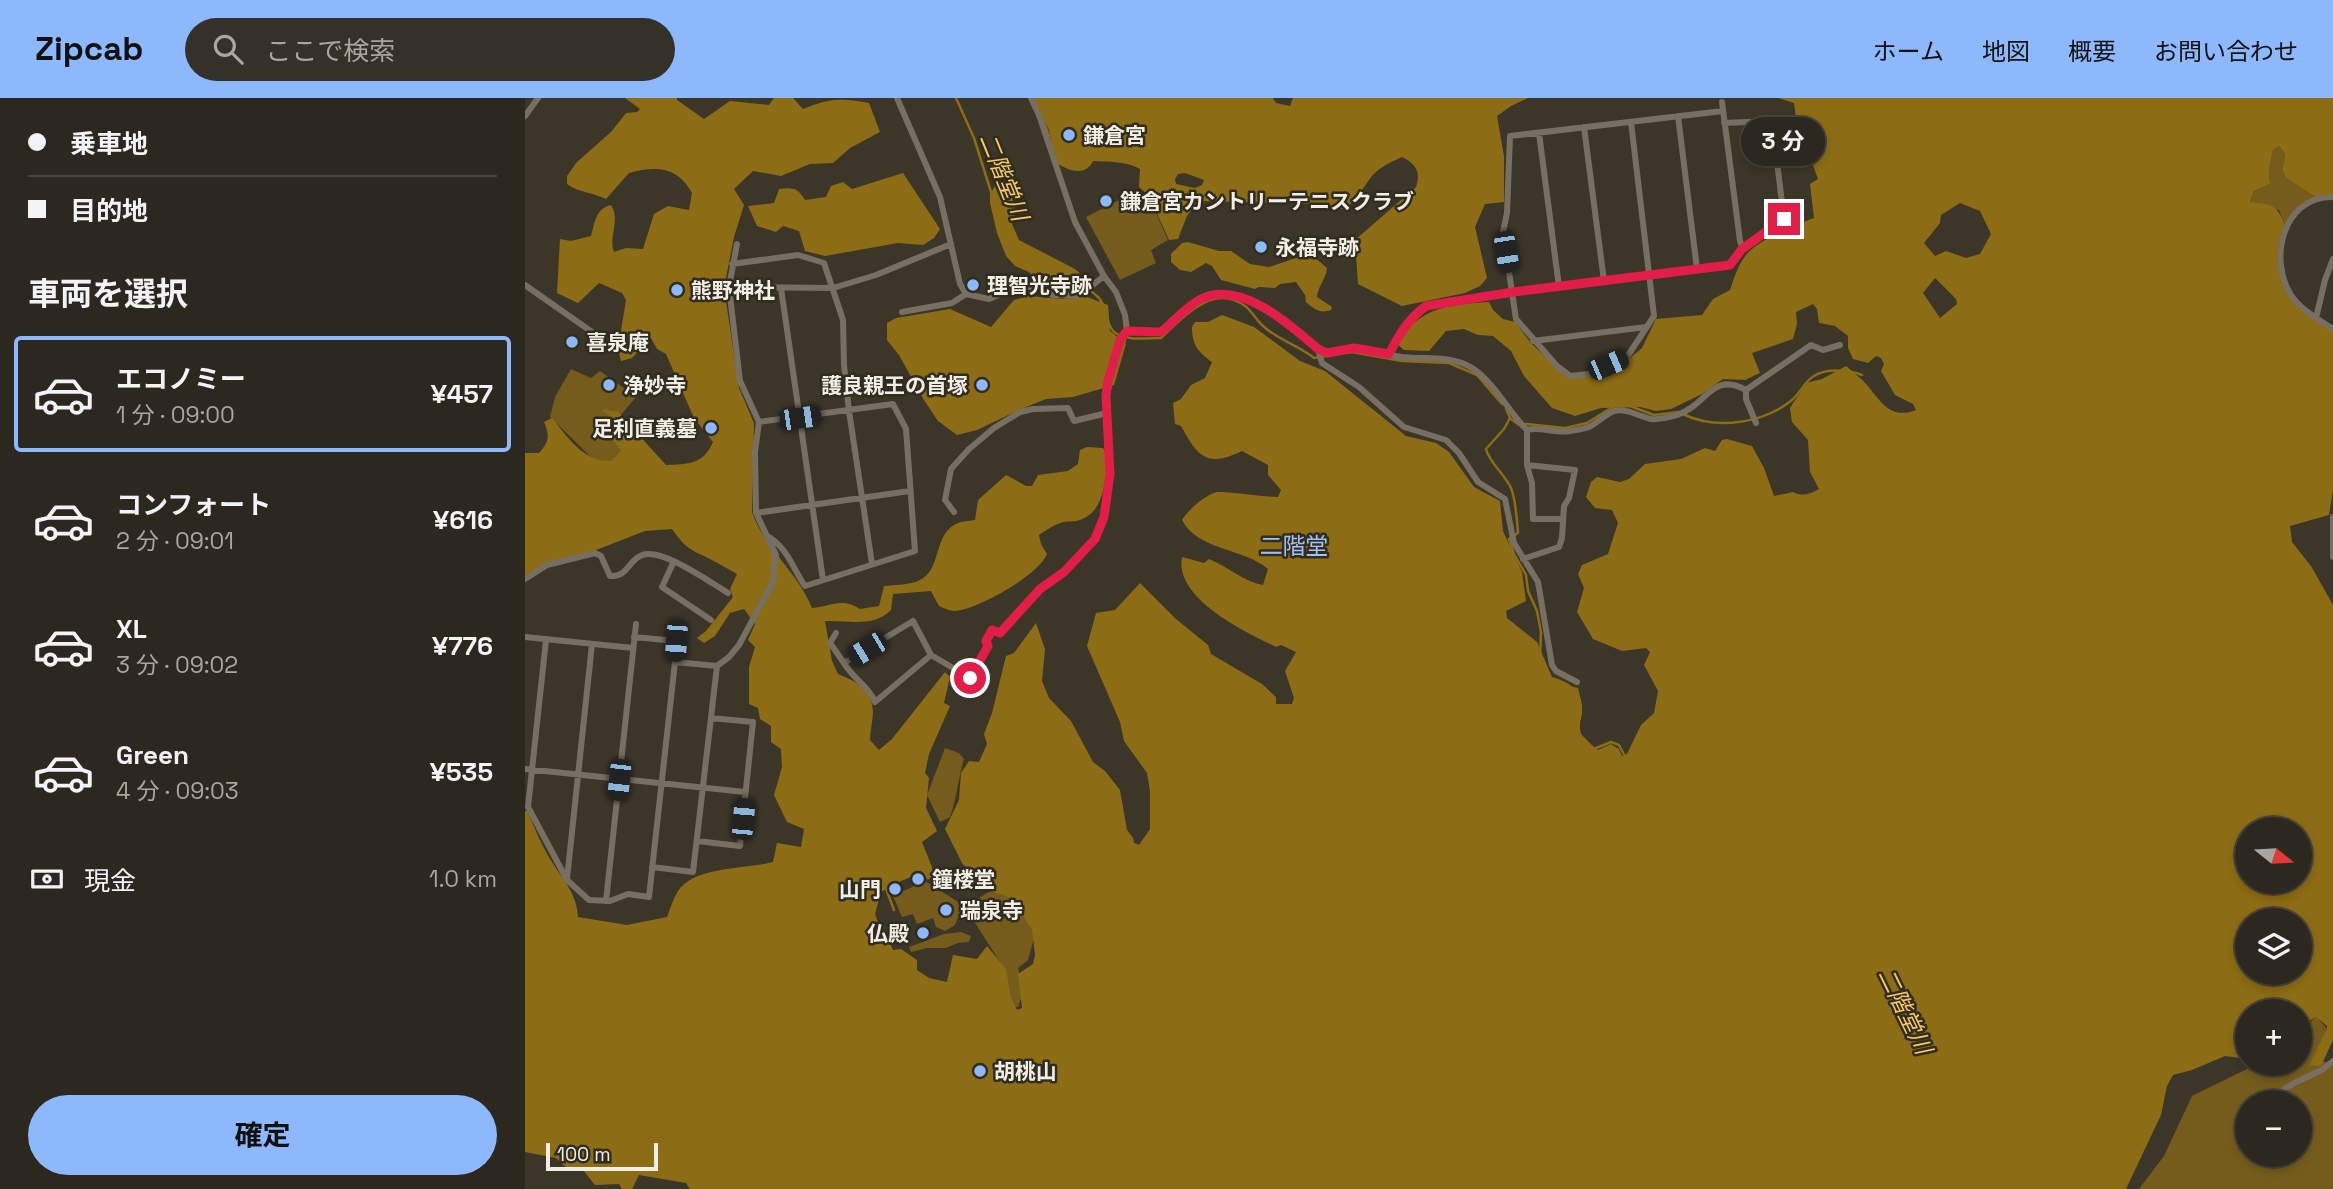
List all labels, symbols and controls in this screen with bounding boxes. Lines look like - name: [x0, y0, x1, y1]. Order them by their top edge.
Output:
- search box: [185, 18, 675, 81]
- text: Zipcab: [35, 28, 143, 70]
- icon: search: [209, 30, 247, 68]
- text: ここで検索: [265, 34, 395, 68]
- text: ホーム: [1873, 36, 1944, 67]
- text: 地図: [1982, 36, 2030, 67]
- text: 概要: [2068, 36, 2116, 67]
- text: お問い合わせ: [2154, 36, 2298, 67]
- callout: 3 分: [1742, 117, 1826, 166]
- place label: 鎌倉宮: [1083, 122, 1146, 149]
- text: 3 分: [1762, 126, 1804, 156]
- text: 乗車地: [70, 127, 148, 161]
- marker: 鎌倉宮: [1061, 127, 1077, 143]
- water label: 二階堂川: [973, 129, 1036, 228]
- place label: 鎌倉宮カントリーテニスクラブ: [1120, 188, 1414, 215]
- marker: 鎌倉宮カントリーテニスクラブ: [1098, 193, 1114, 209]
- text: 目的地: [70, 194, 148, 228]
- route end: [1768, 203, 1800, 235]
- car: [1493, 230, 1520, 274]
- place label: 永福寺跡: [1275, 234, 1359, 261]
- marker: 永福寺跡: [1253, 239, 1269, 255]
- place label: 理智光寺跡: [987, 272, 1092, 299]
- text: 車両を選択: [28, 274, 188, 314]
- place label: 熊野神社: [691, 277, 775, 304]
- marker: 理智光寺跡: [965, 277, 981, 293]
- marker: 熊野神社: [669, 282, 685, 298]
- place label: 喜泉庵: [586, 329, 649, 356]
- marker: 喜泉庵: [564, 334, 580, 350]
- car: [1585, 347, 1632, 383]
- text: エコノミー: [116, 362, 246, 396]
- icon: car: [32, 363, 95, 426]
- place label: 浄妙寺: [623, 372, 686, 399]
- place label: 護良親王の首塚: [821, 372, 968, 399]
- text: ¥457: [431, 377, 493, 411]
- marker: 浄妙寺: [601, 377, 617, 393]
- marker: 護良親王の首塚: [974, 377, 990, 393]
- text: 1 分 · 09:00: [116, 400, 235, 430]
- car: [778, 405, 823, 431]
- place label: 足利直義墓: [592, 415, 697, 442]
- marker: 足利直義墓: [703, 420, 719, 436]
- text: コンフォート: [116, 488, 271, 522]
- icon: car: [32, 489, 95, 552]
- text: ¥616: [433, 503, 493, 537]
- text: 2 分 · 09:01: [116, 526, 234, 556]
- district label: 二階堂: [1260, 531, 1329, 561]
- text: XL: [116, 612, 147, 646]
- icon: car: [32, 615, 95, 678]
- car: [665, 619, 688, 663]
- text: ¥776: [432, 629, 493, 663]
- car: [844, 629, 891, 669]
- text: 3 分 · 09:02: [116, 650, 238, 680]
- route start: [954, 662, 986, 694]
- text: Green: [116, 738, 189, 772]
- icon: car: [32, 741, 95, 804]
- text: ¥535: [430, 755, 493, 789]
- car: [607, 758, 632, 802]
- text: 4 分 · 09:03: [116, 776, 239, 806]
- car: [731, 797, 756, 841]
- north arrow: [2235, 817, 2312, 894]
- map controls: [2235, 817, 2312, 1167]
- icon: cash: [28, 860, 66, 898]
- text: 現金: [84, 864, 136, 898]
- text: 1.0 km: [429, 864, 497, 894]
- place label: 鐘楼堂: [932, 866, 995, 893]
- marker: 鐘楼堂: [910, 871, 926, 887]
- place label: 山門: [839, 876, 881, 903]
- marker: 山門: [887, 881, 903, 897]
- place label: 瑞泉寺: [960, 897, 1023, 924]
- marker: 瑞泉寺: [938, 902, 954, 918]
- button: layers: [2235, 908, 2312, 985]
- place label: 仏殿: [867, 920, 909, 947]
- marker: 仏殿: [915, 925, 931, 941]
- water label: 二階堂川: [1871, 963, 1940, 1062]
- button: +: [2235, 999, 2312, 1076]
- place label: 胡桃山: [994, 1058, 1057, 1085]
- marker: 胡桃山: [972, 1063, 988, 1079]
- button: −: [2235, 1090, 2312, 1167]
- button: 確定: [28, 1095, 497, 1175]
- scale bar: [546, 1140, 658, 1172]
- text: 100 m: [557, 1142, 611, 1167]

